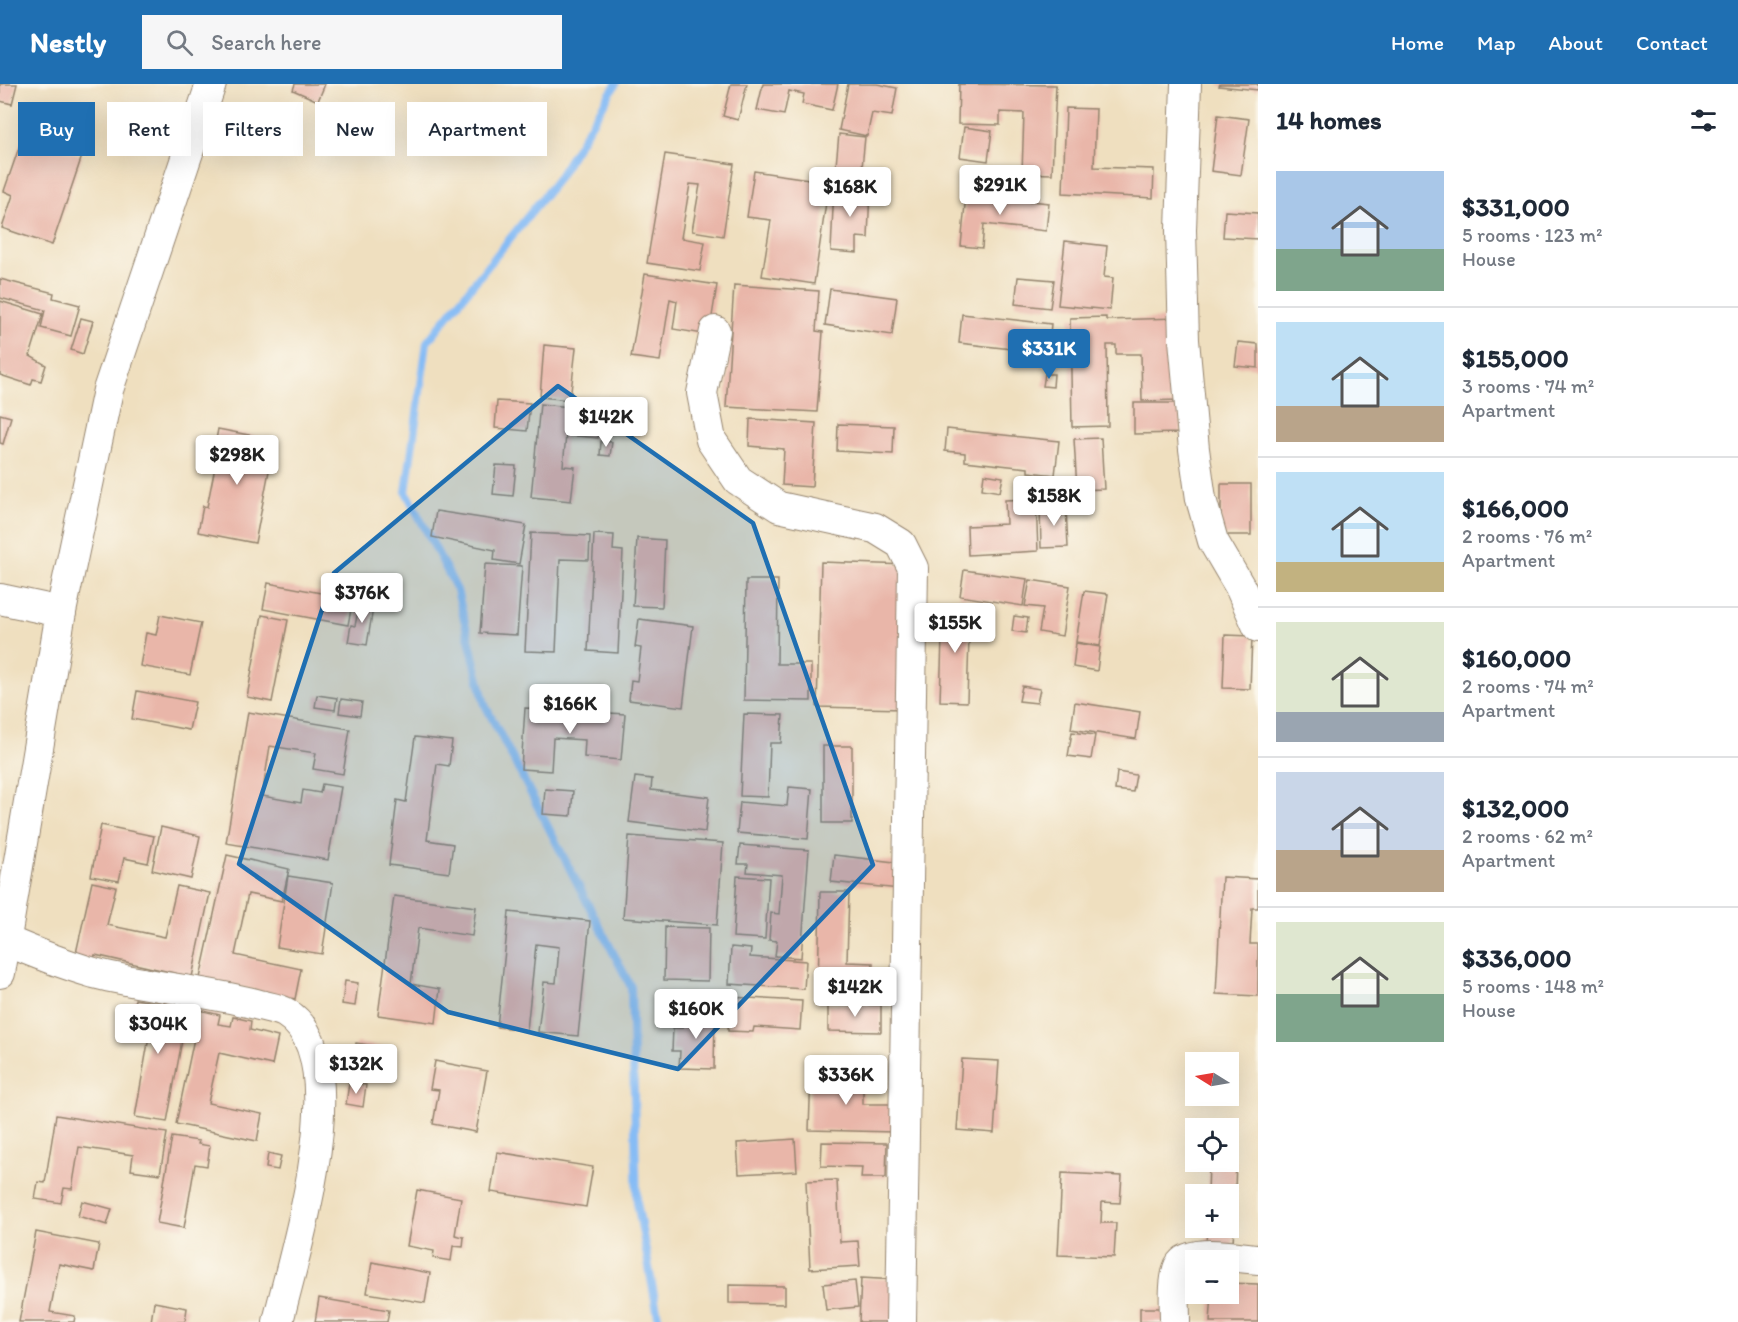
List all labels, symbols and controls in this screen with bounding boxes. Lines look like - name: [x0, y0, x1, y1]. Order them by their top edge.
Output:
- search box: [142, 15, 562, 69]
- text: Nestly: [30, 25, 106, 59]
- icon: search: [163, 26, 196, 59]
- text: Search here: [211, 29, 322, 56]
- text: Home: [1391, 30, 1444, 55]
- text: Map: [1477, 30, 1516, 55]
- text: About: [1549, 30, 1603, 55]
- text: Contact: [1636, 30, 1708, 55]
- chip: Buy: [18, 102, 95, 156]
- chip: Rent: [107, 102, 191, 156]
- chip: Filters: [203, 102, 303, 156]
- chip: New: [315, 102, 395, 156]
- chip: Apartment: [407, 102, 547, 156]
- text: 14 homes: [1276, 104, 1382, 136]
- icon: filters: [1687, 104, 1720, 137]
- pin: $291K: [958, 165, 1042, 216]
- pin: $168K: [808, 167, 892, 218]
- text: $291K: [973, 172, 1027, 196]
- text: $168K: [823, 174, 877, 198]
- text: $331,000: [1462, 191, 1570, 223]
- icon: home: [1324, 195, 1396, 267]
- text: 5 rooms · 123 m²: [1462, 223, 1603, 247]
- text: House: [1462, 247, 1516, 271]
- pin: $331K: [1007, 329, 1091, 380]
- text: $331K: [1022, 336, 1076, 360]
- text: $155,000: [1462, 342, 1569, 374]
- icon: home: [1324, 346, 1396, 418]
- text: 3 rooms · 74 m²: [1462, 374, 1594, 398]
- pin: $142K: [564, 397, 648, 448]
- text: Apartment: [1462, 398, 1555, 422]
- text: $142K: [579, 404, 633, 428]
- pin: $298K: [195, 435, 279, 486]
- text: $298K: [210, 442, 264, 466]
- pin: $158K: [1012, 476, 1096, 527]
- text: $158K: [1027, 483, 1081, 507]
- text: $166,000: [1462, 492, 1569, 524]
- icon: home: [1324, 496, 1396, 568]
- text: 2 rooms · 76 m²: [1462, 524, 1592, 548]
- text: Apartment: [1462, 548, 1555, 572]
- pin: $376K: [320, 573, 404, 624]
- text: $376K: [335, 580, 389, 604]
- pin: $155K: [913, 603, 997, 654]
- text: $155K: [928, 610, 982, 634]
- text: $160,000: [1462, 642, 1571, 674]
- icon: home: [1324, 646, 1396, 718]
- text: 2 rooms · 74 m²: [1462, 674, 1594, 698]
- pin: $166K: [528, 684, 612, 735]
- text: $166K: [543, 691, 597, 715]
- text: Apartment: [1462, 698, 1555, 722]
- text: $132,000: [1462, 792, 1569, 824]
- icon: home: [1324, 796, 1396, 868]
- text: 2 rooms · 62 m²: [1462, 824, 1593, 848]
- text: Apartment: [1462, 848, 1555, 872]
- text: $336,000: [1462, 942, 1572, 974]
- icon: home: [1324, 946, 1396, 1018]
- pin: $142K: [813, 967, 897, 1018]
- text: $142K: [828, 974, 882, 998]
- text: 5 rooms · 148 m²: [1462, 974, 1604, 998]
- pin: $160K: [654, 989, 738, 1040]
- text: $160K: [668, 996, 724, 1020]
- text: House: [1462, 998, 1516, 1022]
- pin: $304K: [116, 1004, 200, 1055]
- text: $304K: [129, 1011, 187, 1035]
- pin: $132K: [314, 1044, 398, 1095]
- text: $132K: [329, 1051, 383, 1075]
- north arrow: [1185, 1052, 1239, 1106]
- map controls: [1185, 1052, 1239, 1304]
- pin: $336K: [804, 1055, 888, 1106]
- text: $336K: [818, 1062, 874, 1086]
- button: locate: [1185, 1118, 1239, 1172]
- button: +: [1185, 1184, 1239, 1238]
- button: −: [1185, 1250, 1239, 1304]

